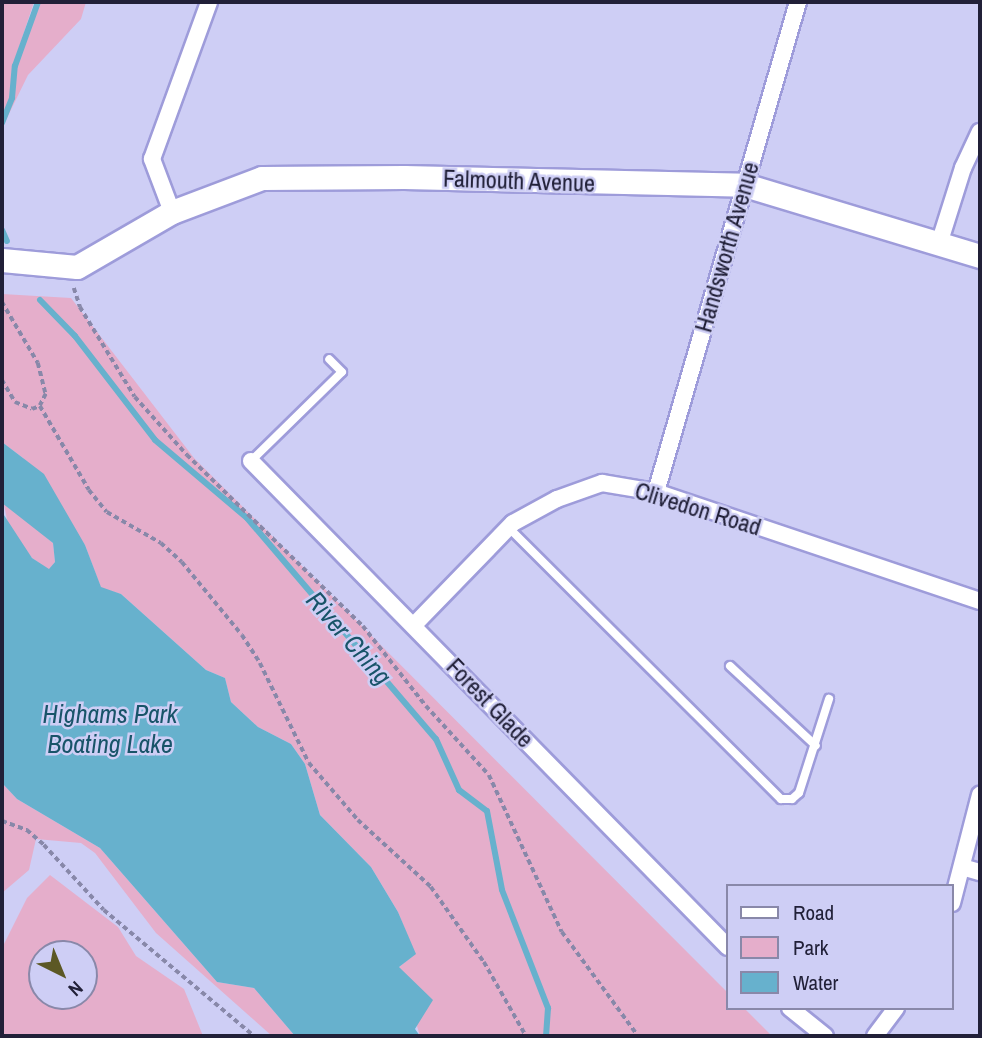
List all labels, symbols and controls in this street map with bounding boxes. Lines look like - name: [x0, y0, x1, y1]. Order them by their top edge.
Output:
- street label: Handsworth Avenue: [689, 158, 765, 336]
- street label: Falmouth Avenue: [442, 164, 596, 198]
- street label: Clivedon Road: [632, 476, 764, 542]
- water label: River Ching: [300, 585, 398, 691]
- street label: Forest Glade: [440, 652, 540, 754]
- water label: Highams Park Boating Lake: [42, 698, 178, 760]
- legend: [726, 884, 954, 1010]
- text: Road: [793, 898, 834, 927]
- text: Park: [793, 933, 828, 962]
- north arrow: [28, 940, 98, 1010]
- text: Water: [793, 968, 838, 997]
- text: N: [63, 976, 89, 1002]

